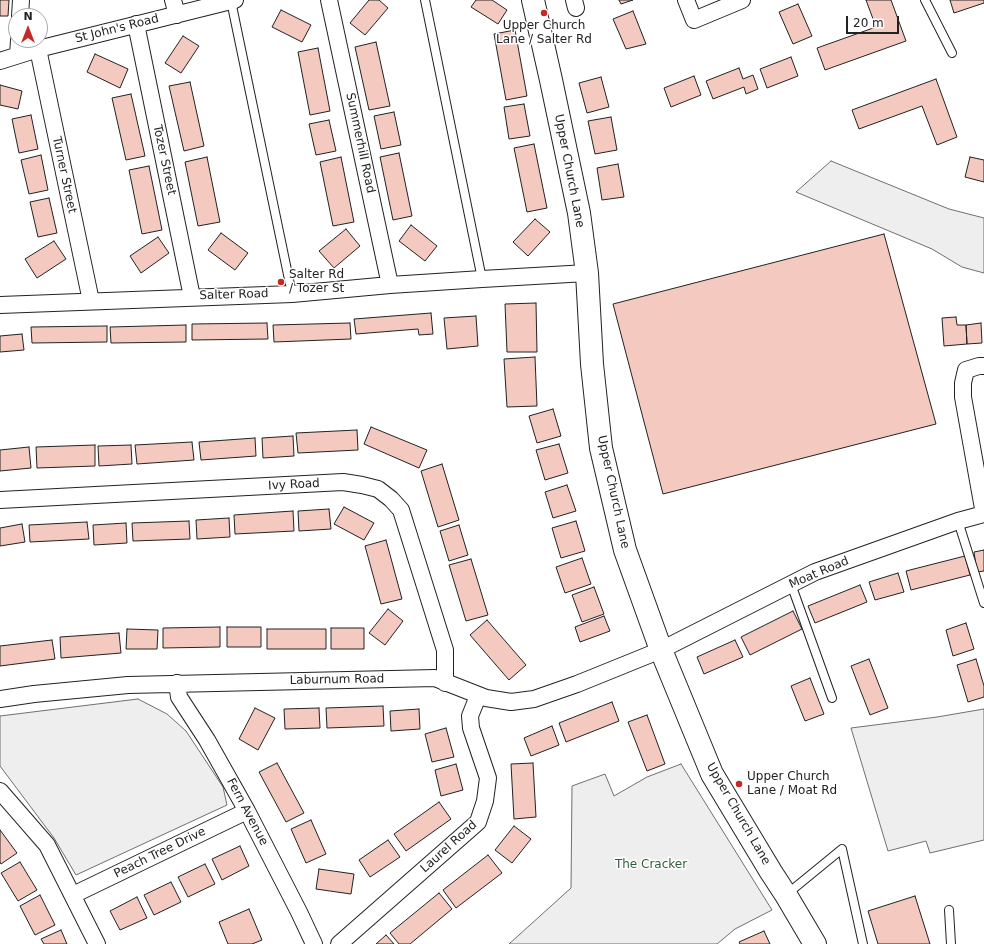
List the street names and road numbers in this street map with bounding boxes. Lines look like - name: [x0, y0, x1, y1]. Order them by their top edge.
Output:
- street label: St John's Road: [74, 12, 160, 46]
- street label: Summerhill Road: [342, 92, 378, 194]
- street label: Upper Church Lane: [551, 113, 587, 229]
- street label: Tozer Street: [150, 124, 178, 196]
- street label: Turner Street: [49, 135, 79, 215]
- street label: Salter Road: [199, 287, 269, 303]
- street label: Upper Church Lane: [594, 434, 632, 550]
- street label: Ivy Road: [268, 476, 320, 494]
- street label: Moat Road: [787, 554, 851, 592]
- street label: Laburnum Road: [289, 672, 385, 688]
- street label: Upper Church Lane: [703, 760, 773, 868]
- street label: Fern Avenue: [223, 776, 271, 848]
- street label: Laurel Road: [418, 818, 480, 876]
- street label: Peach Tree Drive: [112, 825, 208, 881]

